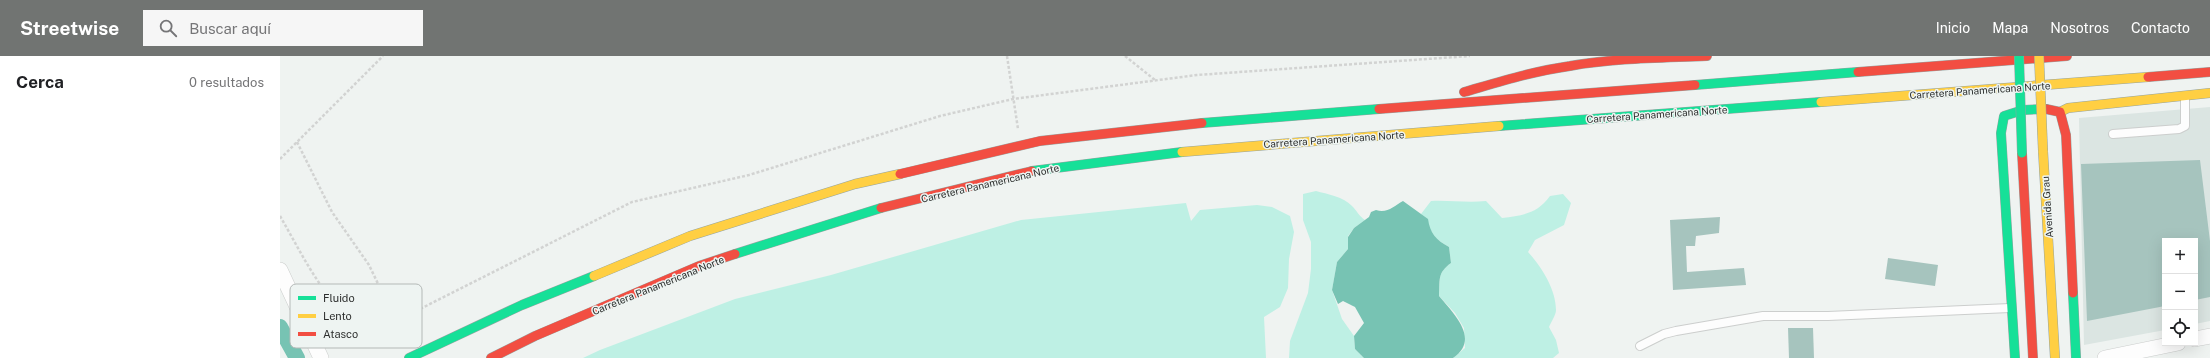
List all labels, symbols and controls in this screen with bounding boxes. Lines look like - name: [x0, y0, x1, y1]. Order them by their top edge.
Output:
- search box: [143, 10, 423, 46]
- text: Streetwise: [20, 17, 119, 39]
- icon: search: [157, 17, 179, 39]
- text: Buscar aquí: [189, 20, 271, 37]
- text: Inicio: [1936, 20, 1970, 36]
- text: Mapa: [1992, 20, 2028, 36]
- text: Nosotros: [2050, 20, 2109, 36]
- text: Contacto: [2131, 20, 2190, 36]
- text: Cerca: [16, 72, 64, 92]
- text: 0 resultados: [189, 75, 264, 90]
- street label: Carretera Panamericana Norte: [1909, 79, 2051, 101]
- street label: Carretera Panamericana Norte: [1586, 103, 1728, 125]
- street label: Carretera Panamericana Norte: [1263, 128, 1405, 150]
- street label: Carretera Panamericana Norte: [920, 161, 1061, 205]
- street label: Avenida Grau: [2039, 176, 2055, 238]
- map controls: [2162, 238, 2198, 346]
- button: +: [2162, 238, 2198, 274]
- street label: Carretera Panamericana Norte: [590, 253, 726, 317]
- button: −: [2162, 274, 2198, 310]
- legend: [290, 284, 422, 348]
- text: Fluido: [323, 292, 355, 304]
- text: Lento: [323, 310, 352, 322]
- button: locate: [2162, 310, 2198, 346]
- text: Atasco: [323, 328, 358, 340]

